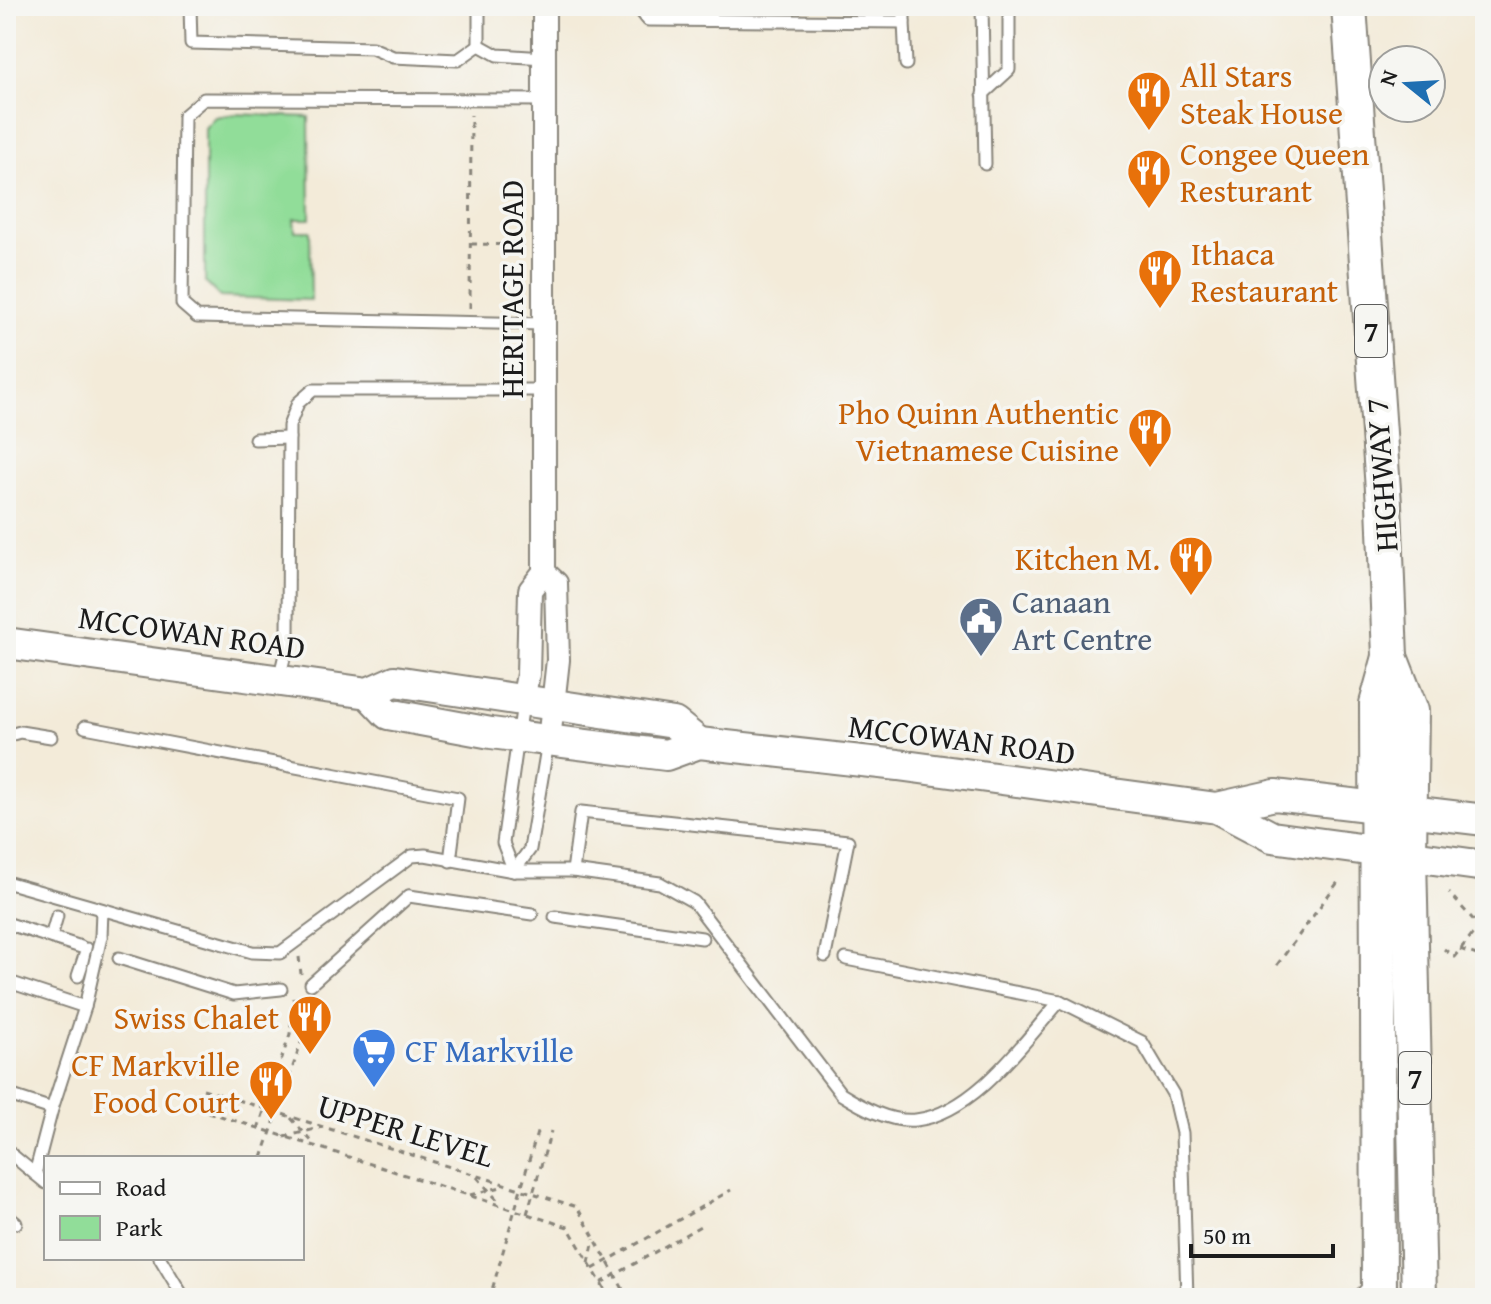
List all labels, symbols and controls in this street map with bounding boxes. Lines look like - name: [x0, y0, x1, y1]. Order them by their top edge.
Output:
- north arrow: [1367, 44, 1447, 124]
- place label: All Stars Steak House: [1180, 52, 1343, 136]
- text: N: [1370, 66, 1406, 90]
- restaurant icon: All Stars Steak House: [1125, 69, 1173, 132]
- place label: Congee Queen Resturant: [1180, 130, 1369, 214]
- restaurant icon: Congee Queen Resturant: [1125, 147, 1173, 210]
- street label: HERITAGE ROAD: [488, 180, 535, 398]
- place label: Ithaca Restaurant: [1191, 230, 1338, 314]
- restaurant icon: Ithaca Restaurant: [1136, 247, 1184, 310]
- road number: 7: [1355, 305, 1387, 357]
- place label: Pho Quinn Authentic Vietnamese Cuisine: [838, 389, 1119, 473]
- street label: HIGHWAY 7: [1352, 396, 1410, 554]
- restaurant icon: Pho Quinn Authentic Vietnamese Cuisine: [1126, 406, 1174, 469]
- restaurant icon: Kitchen M.: [1167, 534, 1215, 597]
- place label: Kitchen M.: [1015, 535, 1160, 582]
- place label: Canaan Art Centre: [1012, 578, 1152, 662]
- street label: MCCOWAN ROAD: [76, 593, 308, 671]
- public building icon: Canaan Art Centre: [957, 595, 1005, 658]
- street label: MCCOWAN ROAD: [846, 702, 1078, 776]
- restaurant icon: Swiss Chalet: [286, 993, 334, 1056]
- place label: Swiss Chalet: [113, 994, 279, 1041]
- supermarket icon: CF Markville: [350, 1026, 398, 1089]
- place label: CF Markville: [405, 1027, 574, 1074]
- place label: CF Markville Food Court: [71, 1041, 240, 1125]
- road number: 7: [1399, 1052, 1431, 1104]
- restaurant icon: CF Markville Food Court: [247, 1058, 295, 1121]
- street label: UPPER LEVEL: [312, 1081, 500, 1179]
- legend: [44, 1156, 304, 1260]
- text: Road: [116, 1170, 166, 1205]
- scale bar: [1191, 1208, 1333, 1258]
- text: Park: [116, 1210, 163, 1245]
- text: 50 m: [1203, 1218, 1251, 1253]

